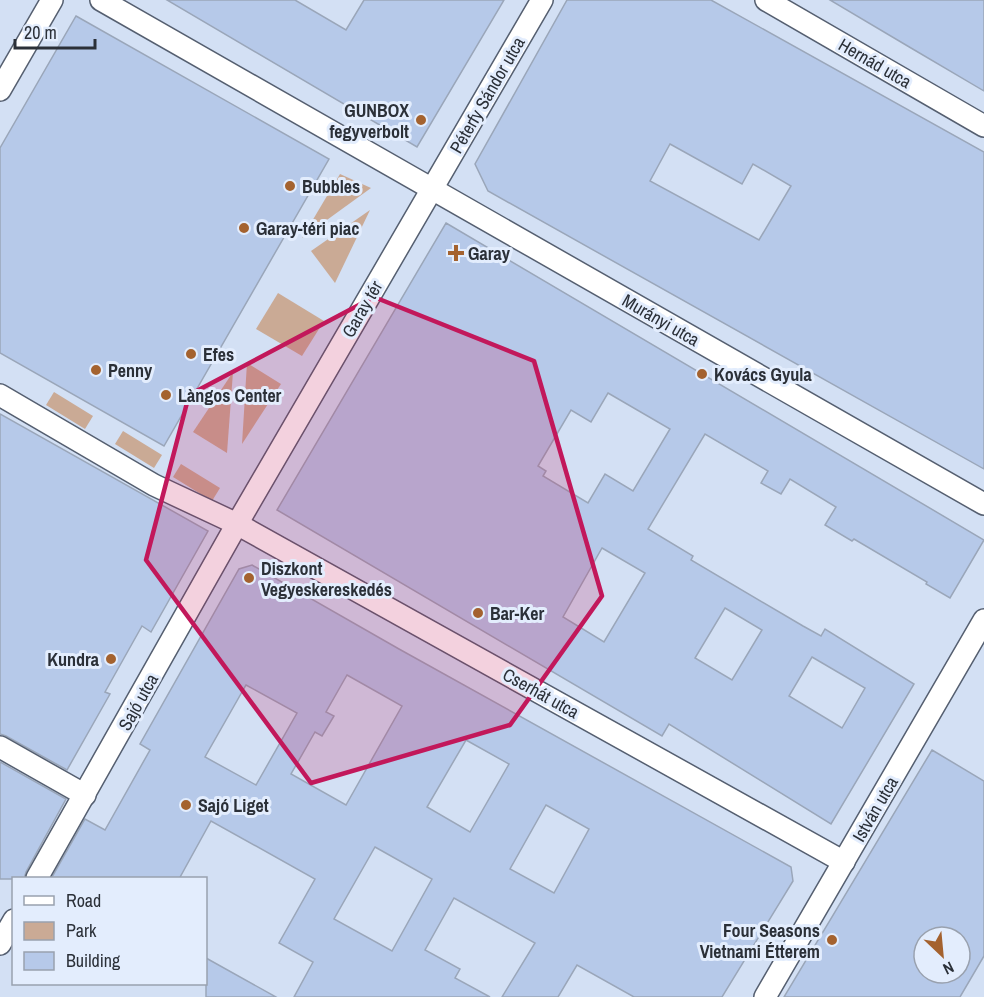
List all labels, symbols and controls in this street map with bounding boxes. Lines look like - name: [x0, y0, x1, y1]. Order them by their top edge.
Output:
- scale bar: [15, 12, 94, 50]
- text: 20 m: [24, 20, 57, 45]
- street label: Péterfy Sándor utca: [444, 32, 530, 158]
- street label: Hernád utca: [834, 32, 916, 94]
- place label: GUNBOX fegyverbolt: [329, 98, 409, 144]
- marker: GUNBOX fegyverbolt: [414, 113, 428, 127]
- place label: Bubbles: [302, 174, 360, 199]
- marker: Bubbles: [283, 179, 297, 193]
- place label: Garay-téri piac: [256, 216, 359, 241]
- marker: Garay-téri piac: [237, 221, 251, 235]
- place label: Garay: [468, 241, 511, 266]
- marker: Garay: [449, 246, 463, 260]
- street label: Garay tér: [336, 276, 388, 342]
- street label: Murányi utca: [618, 288, 704, 352]
- place label: Efes: [203, 342, 234, 367]
- marker: Efes: [184, 347, 198, 361]
- place label: Penny: [108, 358, 153, 383]
- place label: Kovács Gyula: [714, 362, 812, 387]
- marker: Penny: [89, 363, 103, 377]
- marker: Kovács Gyula: [695, 367, 709, 381]
- place label: Làngos Center: [178, 383, 282, 408]
- marker: Làngos Center: [159, 388, 173, 402]
- place label: Diszkont Vegyeskereskedés: [261, 556, 392, 602]
- marker: Diszkont Vegyeskereskedés: [242, 571, 256, 585]
- place label: Bar-Ker: [490, 601, 544, 626]
- marker: Bar-Ker: [471, 606, 485, 620]
- place label: Kundra: [47, 647, 100, 672]
- marker: Kundra: [104, 652, 118, 666]
- street label: Cserhát utca: [498, 662, 584, 724]
- street label: Sajó utca: [112, 669, 164, 735]
- street label: István utca: [846, 772, 904, 846]
- place label: Sajó Liget: [198, 793, 269, 818]
- marker: Sajó Liget: [179, 798, 193, 812]
- legend: [12, 877, 207, 985]
- text: Road: [66, 888, 101, 913]
- text: Park: [66, 918, 97, 943]
- place label: Four Seasons Vietnami Étterem: [700, 918, 820, 964]
- north arrow: [912, 925, 972, 985]
- marker: Four Seasons Vietnami Étterem: [825, 933, 839, 947]
- text: Building: [66, 948, 121, 973]
- text: N: [939, 957, 958, 980]

